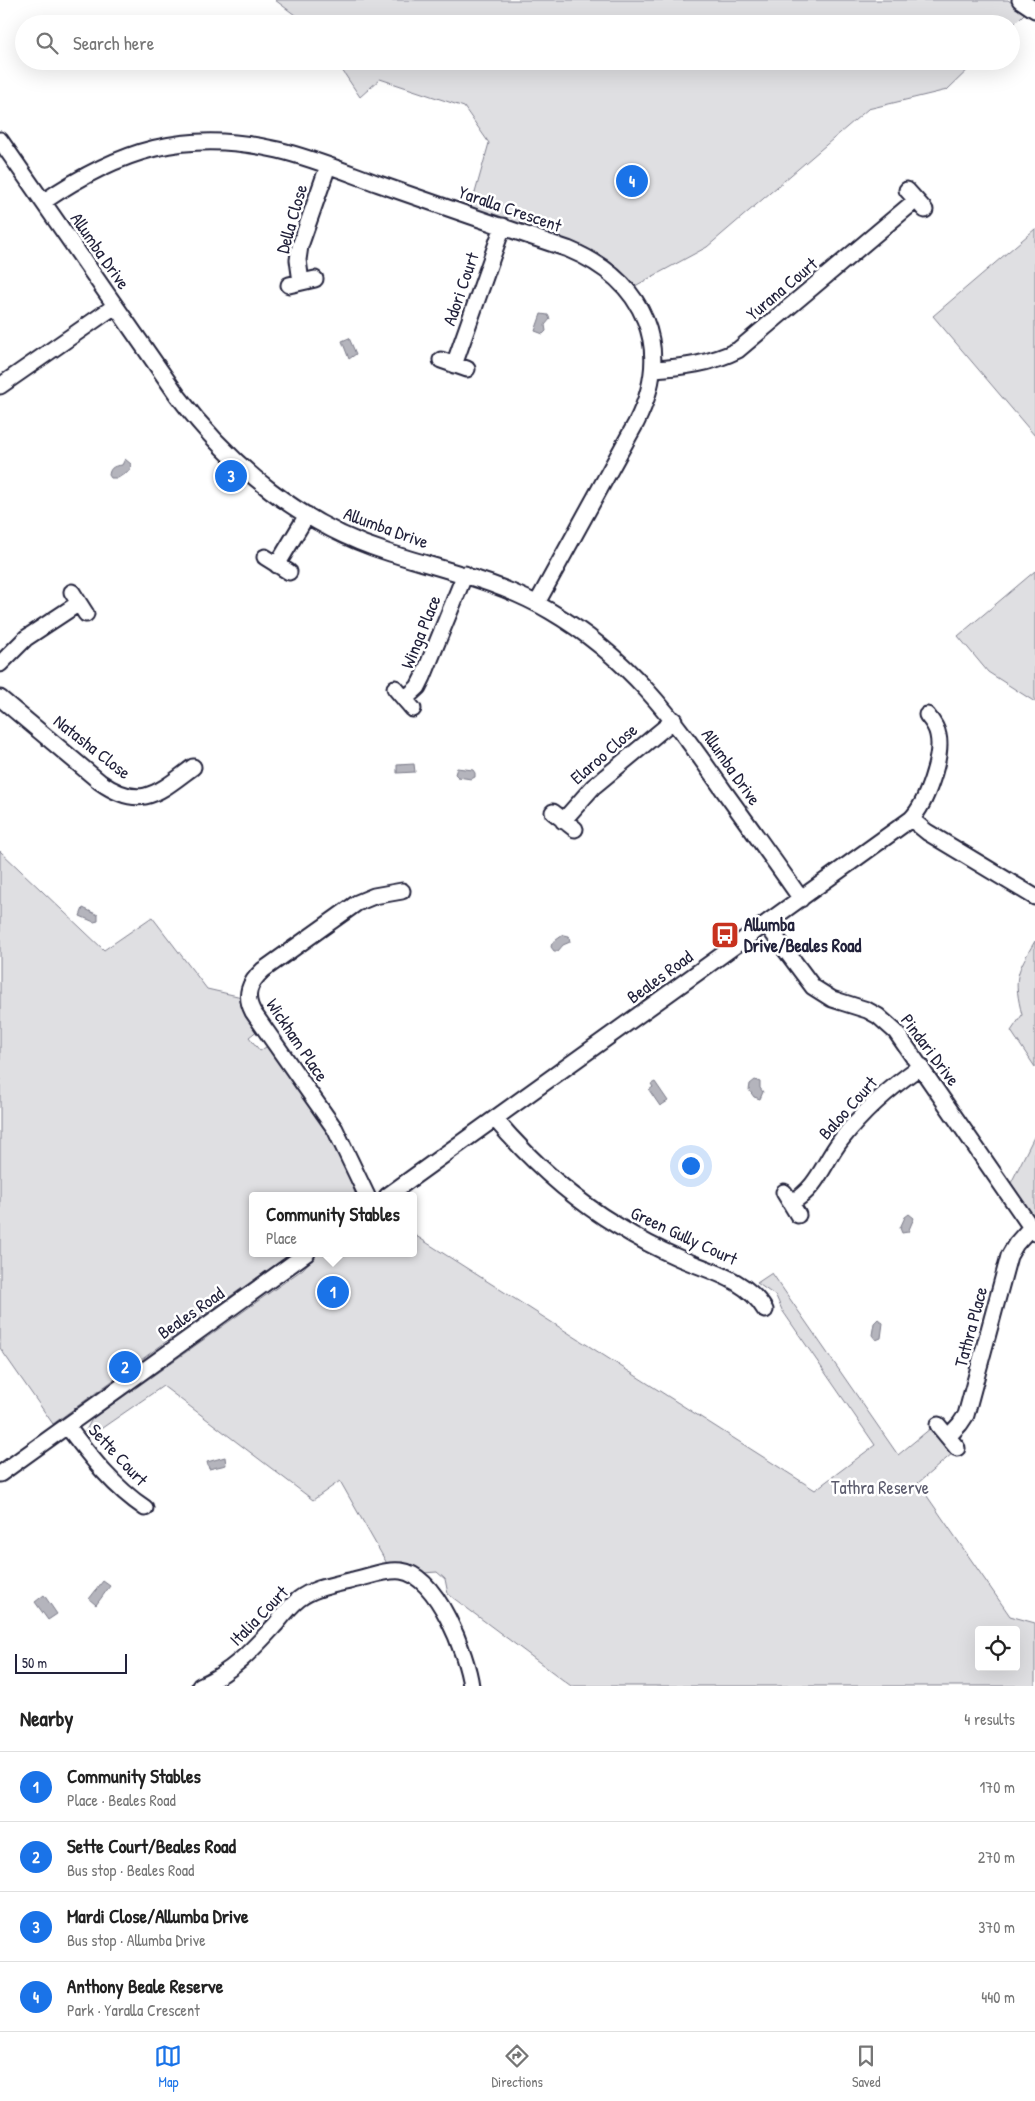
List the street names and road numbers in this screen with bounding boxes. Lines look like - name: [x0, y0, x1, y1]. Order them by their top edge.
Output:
- street label: Yaralla Crescent: [455, 179, 566, 238]
- street label: Della Close: [270, 181, 313, 256]
- street label: Allumba Drive: [65, 207, 136, 294]
- street label: Adori Court: [436, 248, 485, 329]
- street label: Yurana Court: [741, 251, 823, 326]
- street label: Allumba Drive: [340, 501, 432, 554]
- street label: Winga Place: [395, 591, 447, 672]
- street label: Natasha Close: [49, 709, 136, 785]
- street label: Elaroo Close: [565, 717, 643, 790]
- street label: Allumba Drive: [696, 723, 767, 810]
- street label: Beales Road: [622, 944, 698, 1009]
- street label: Wickham Place: [260, 993, 334, 1086]
- street label: Pindari Drive: [895, 1009, 966, 1091]
- street label: Baloo Court: [813, 1070, 883, 1145]
- street label: Green Gully Court: [627, 1200, 742, 1272]
- street label: Beales Road: [152, 1281, 229, 1345]
- street label: Tathra Place: [948, 1284, 993, 1370]
- street label: Sette Court: [83, 1418, 154, 1492]
- street label: Italia Court: [224, 1579, 294, 1651]

